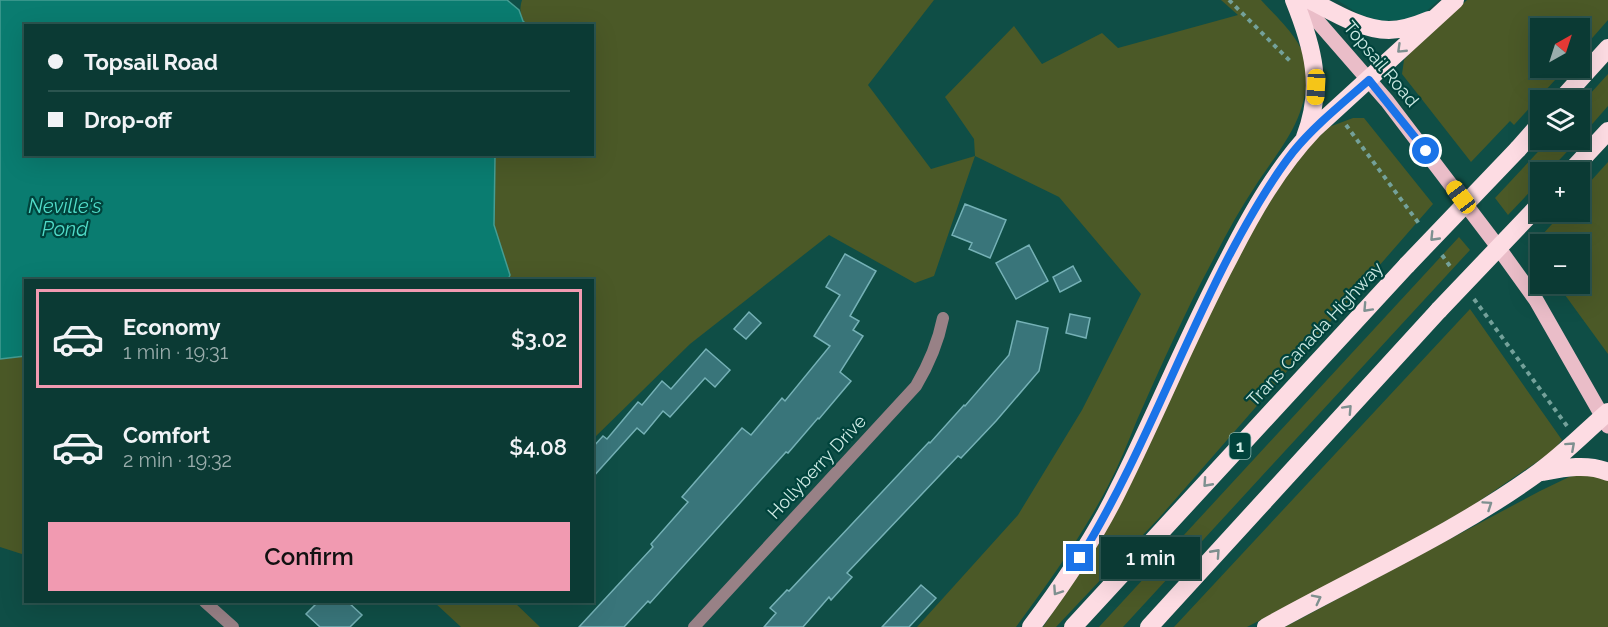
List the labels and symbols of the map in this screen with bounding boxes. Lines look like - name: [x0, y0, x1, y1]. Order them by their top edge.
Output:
- street label: Topsail Road: [1339, 17, 1423, 111]
- north arrow: [1530, 18, 1590, 78]
- one-way arrow: [1398, 42, 1408, 53]
- car: [1306, 69, 1326, 105]
- route start: [1412, 137, 1439, 164]
- car: [1443, 177, 1479, 217]
- water label: Neville's Pond: [28, 194, 102, 241]
- one-way arrow: [1430, 229, 1441, 240]
- street label: Trans Canada Highway: [1242, 257, 1387, 410]
- one-way arrow: [1363, 301, 1374, 311]
- one-way arrow: [1341, 405, 1352, 416]
- street label: Hollyberry Drive: [763, 410, 870, 523]
- road number: 1: [1230, 433, 1250, 459]
- one-way arrow: [1564, 442, 1575, 453]
- one-way arrow: [1203, 476, 1214, 487]
- one-way arrow: [1482, 501, 1492, 513]
- callout: 1 min: [1101, 537, 1200, 579]
- route end: [1066, 544, 1093, 571]
- one-way arrow: [1209, 549, 1220, 560]
- one-way arrow: [1053, 585, 1064, 596]
- one-way arrow: [1311, 595, 1321, 606]

